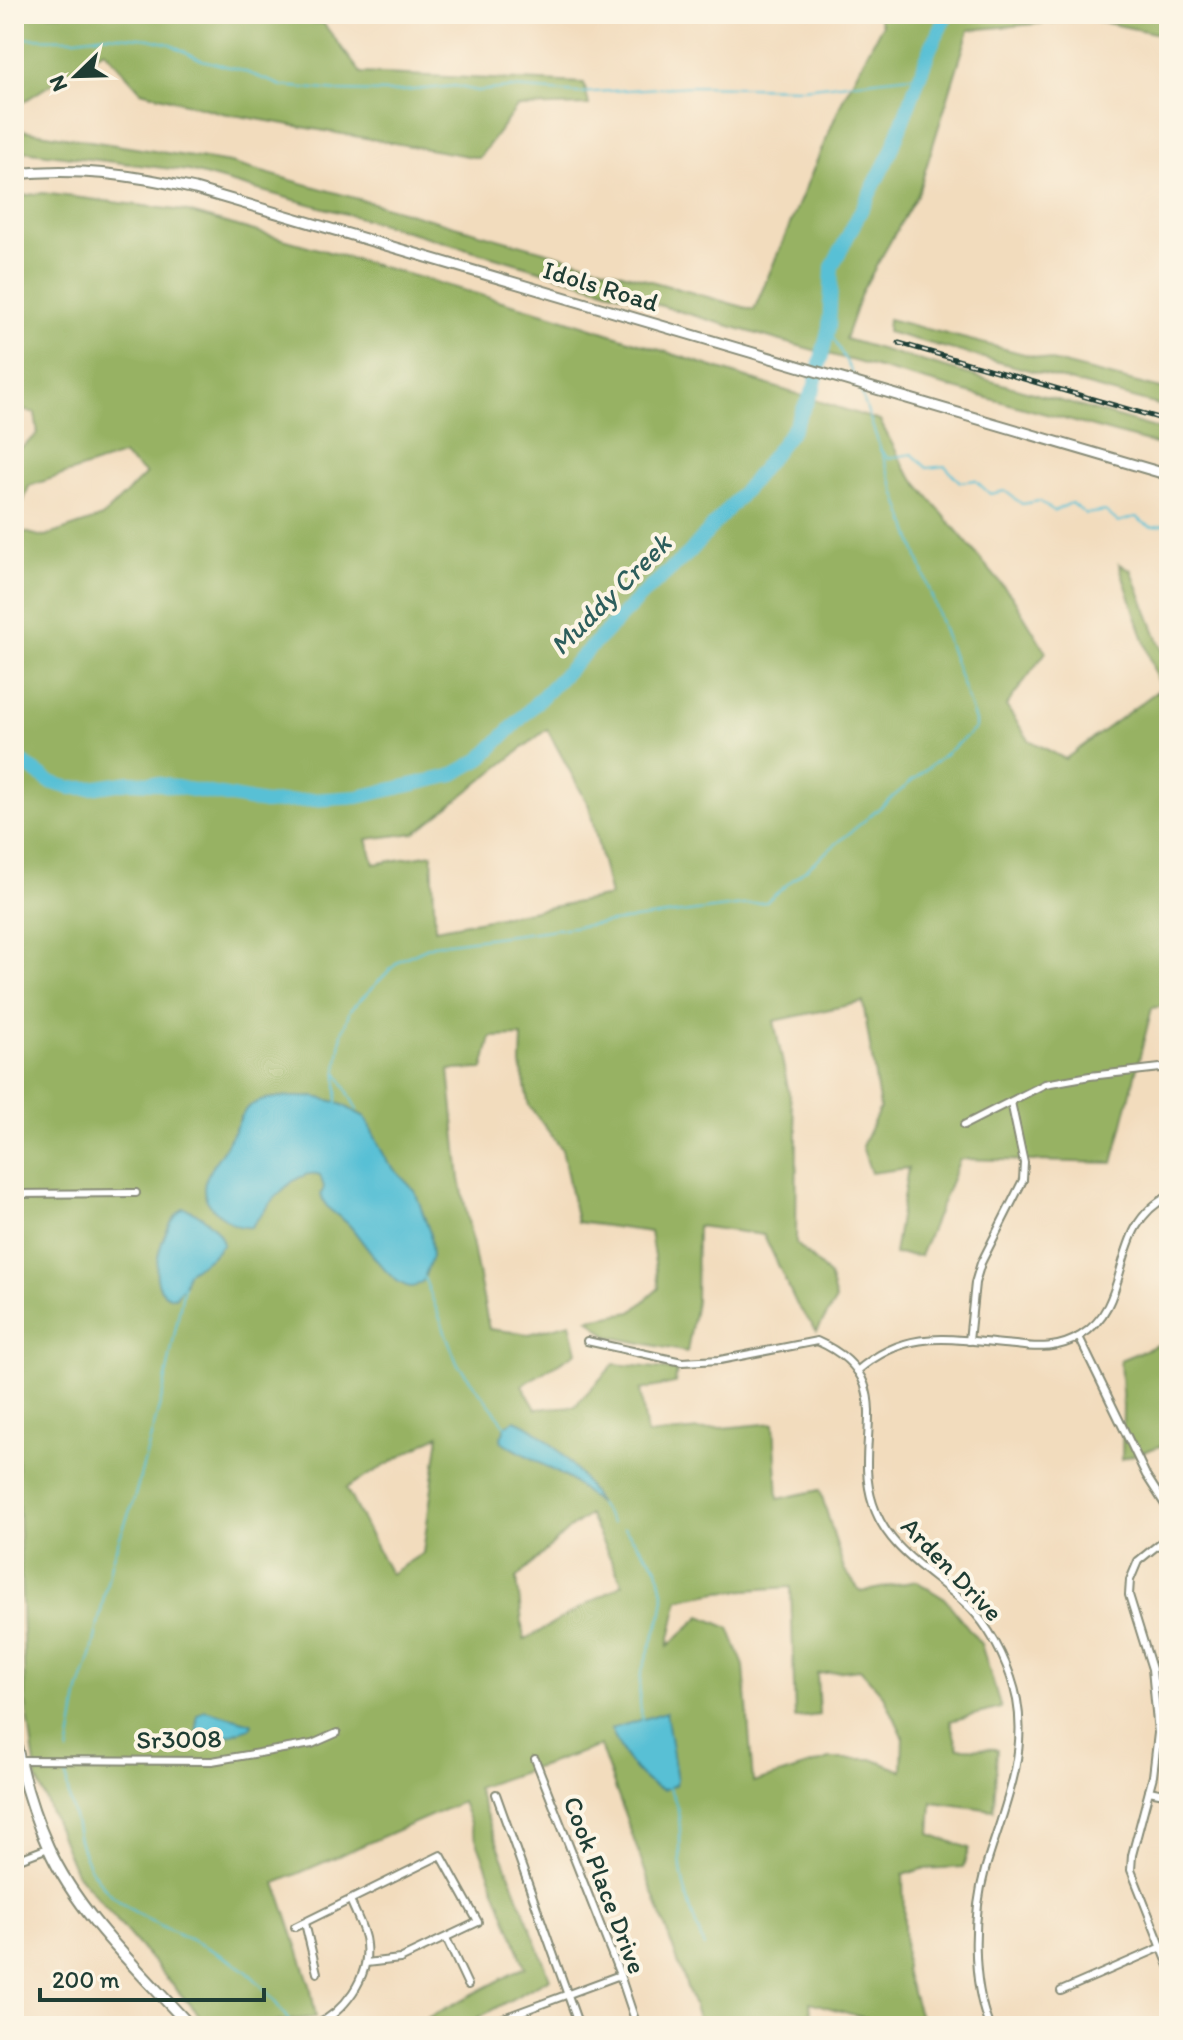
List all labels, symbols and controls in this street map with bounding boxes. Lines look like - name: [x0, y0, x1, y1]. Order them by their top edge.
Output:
- north arrow: [36, 36, 116, 116]
- text: N: [43, 72, 73, 96]
- street label: Idols Road: [539, 253, 663, 319]
- water label: Muddy Creek: [542, 525, 679, 662]
- street label: Arden Drive: [894, 1510, 1010, 1628]
- street label: Sr3008: [136, 1722, 222, 1756]
- street label: Cook Place Drive: [556, 1792, 654, 1978]
- scale bar: [40, 1952, 264, 2002]
- text: 200 m: [52, 1965, 120, 1994]

